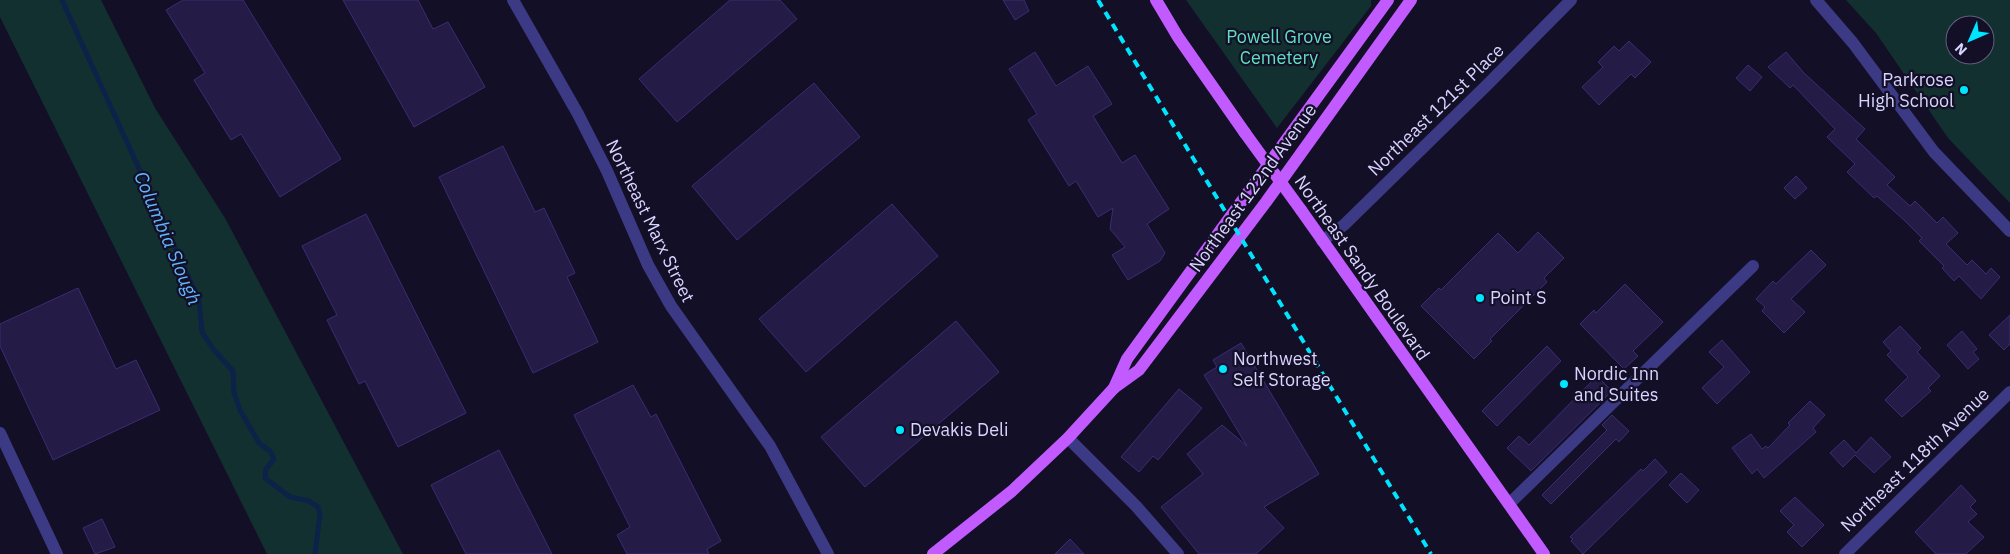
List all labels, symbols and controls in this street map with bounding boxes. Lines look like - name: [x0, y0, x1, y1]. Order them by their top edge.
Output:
- north arrow: [1945, 15, 1995, 65]
- park label: Powell Grove Cemetery: [1226, 25, 1332, 69]
- street label: Northeast 121st Place: [1363, 39, 1509, 181]
- text: N: [1951, 39, 1971, 59]
- place label: Parkrose High School: [1858, 68, 1954, 112]
- marker: Parkrose High School: [1958, 84, 1970, 96]
- street label: Northeast 122nd Avenue: [1184, 99, 1321, 276]
- street label: Northeast Marx Street: [601, 136, 700, 306]
- water label: Columbia Slough: [129, 168, 207, 308]
- street label: Northeast Sandy Boulevard: [1290, 171, 1435, 365]
- place label: Point S: [1490, 286, 1546, 309]
- marker: Point S: [1474, 292, 1486, 304]
- place label: Northwest Self Storage: [1233, 347, 1331, 391]
- place label: Nordic Inn and Suites: [1574, 362, 1659, 406]
- marker: Northwest Self Storage: [1217, 363, 1229, 375]
- marker: Nordic Inn and Suites: [1558, 378, 1570, 390]
- street label: Northeast 118th Avenue: [1835, 383, 1994, 537]
- place label: Devakis Deli: [910, 418, 1008, 441]
- marker: Devakis Deli: [894, 424, 906, 436]

